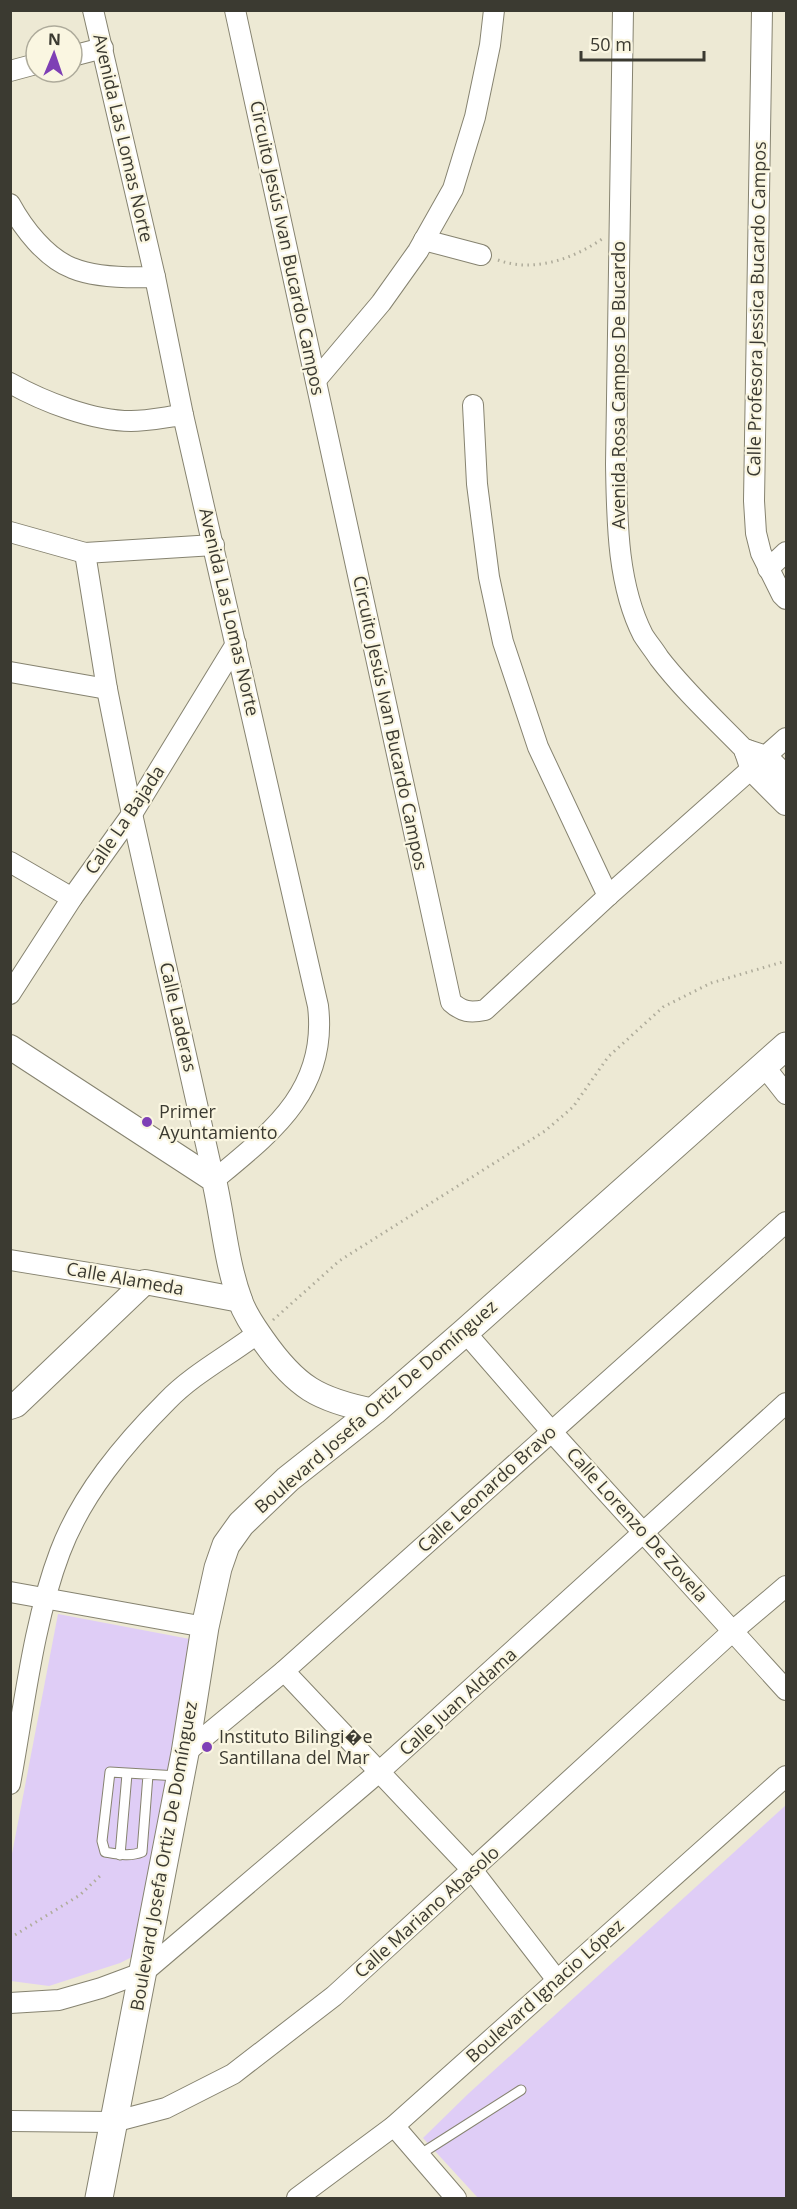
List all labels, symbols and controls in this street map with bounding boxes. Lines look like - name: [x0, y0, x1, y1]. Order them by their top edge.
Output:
- north arrow: [24, 24, 84, 84]
- scale bar: [581, 24, 704, 62]
- text: N: [48, 28, 61, 50]
- street label: Avenida Las Lomas Norte: [88, 31, 160, 244]
- text: 50 m: [590, 32, 632, 56]
- street label: Circuito Jesús Ivan Bucardo Campos: [245, 98, 331, 397]
- street label: Calle Profesora Jessica Bucardo Campos: [741, 141, 771, 477]
- street label: Avenida Rosa Campos De Bucardo: [606, 241, 630, 529]
- street label: Avenida Las Lomas Norte: [194, 505, 266, 718]
- street label: Circuito Jesús Ivan Bucardo Campos: [348, 573, 434, 872]
- street label: Calle La Bajada: [79, 760, 169, 879]
- street label: Calle Laderas: [155, 960, 203, 1074]
- place label: Primer Ayuntamiento: [159, 1099, 278, 1144]
- marker: Primer Ayuntamiento: [140, 1115, 154, 1129]
- street label: Calle Alameda: [65, 1256, 186, 1300]
- street label: Boulevard Josefa Ortiz De Domínguez: [249, 1294, 502, 1518]
- street label: Calle Leonardo Bravo: [412, 1419, 561, 1557]
- street label: Calle Lorenzo De Zovela: [562, 1442, 714, 1607]
- street label: Calle Juan Aldama: [393, 1642, 521, 1761]
- street label: Boulevard Josefa Ortiz De Domínguez: [124, 1699, 202, 2013]
- place label: Instituto Bilingi�e Santillana del Mar: [219, 1724, 373, 1769]
- marker: Instituto Bilingi�e Santillana del Mar: [200, 1740, 214, 1754]
- street label: Calle Mariano Abasolo: [349, 1840, 504, 1983]
- street label: Boulevard Ignacio López: [460, 1913, 628, 2068]

